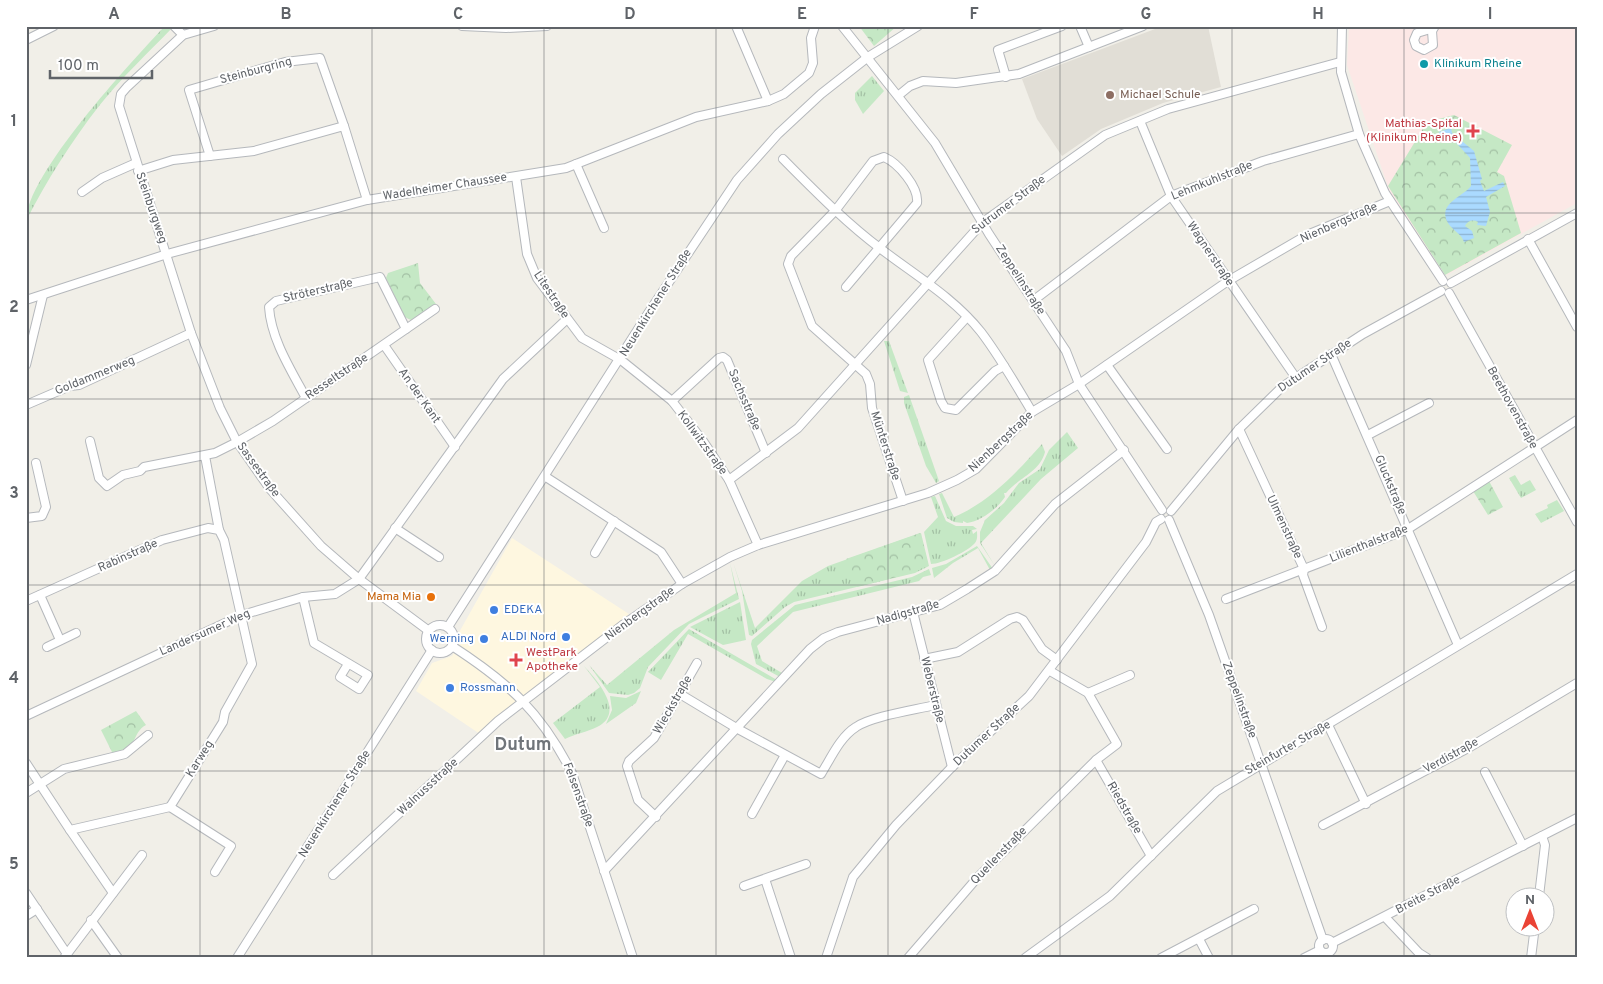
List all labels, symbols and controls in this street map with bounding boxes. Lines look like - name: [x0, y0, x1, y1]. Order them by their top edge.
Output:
- text: A: [108, 5, 120, 25]
- text: B: [280, 5, 292, 25]
- text: C: [453, 5, 463, 25]
- text: D: [624, 5, 636, 25]
- text: E: [797, 5, 807, 25]
- text: F: [969, 5, 979, 25]
- text: G: [1141, 5, 1151, 25]
- text: H: [1312, 5, 1324, 25]
- text: I: [1488, 5, 1492, 25]
- scale bar: [50, 48, 152, 80]
- street label: Steinburgring: [218, 54, 294, 88]
- place label: Klinikum Rheine: [1434, 56, 1522, 72]
- text: 100 m: [58, 57, 99, 76]
- marker: Klinikum Rheine: [1418, 58, 1430, 70]
- place label: Michael Schule: [1120, 87, 1201, 103]
- marker: Michael Schule: [1104, 89, 1116, 101]
- text: 1: [11, 112, 17, 132]
- place label: Mathias-Spital (Klinikum Rheine): [1366, 116, 1462, 146]
- marker: Mathias-Spital (Klinikum Rheine): [1466, 124, 1480, 138]
- street label: Lehmkuhlstraße: [1169, 157, 1255, 205]
- street label: Wadelheimer Chaussee: [382, 169, 508, 205]
- street label: Steinburgweg: [131, 170, 171, 246]
- street label: Sutrumer Straße: [969, 172, 1049, 238]
- street label: Nienbergstraße: [1298, 199, 1380, 247]
- street label: Wagnerstraße: [1183, 219, 1237, 289]
- street label: Zeppelinstraße: [991, 242, 1049, 318]
- street label: Neuenkirchener Straße: [616, 246, 696, 360]
- street label: Litestraße: [529, 268, 573, 322]
- street label: Ströterstraße: [281, 275, 355, 307]
- text: 2: [9, 298, 19, 318]
- street label: Dutumer Straße: [1275, 335, 1355, 397]
- street label: Resseltstraße: [302, 350, 372, 404]
- street label: Goldammerweg: [53, 353, 137, 399]
- street label: Beethovenstraße: [1483, 364, 1541, 452]
- street label: An der Kant: [394, 365, 444, 427]
- street label: Sachsstraße: [724, 367, 764, 433]
- street label: Kollwitzstraße: [673, 408, 731, 478]
- street label: Nienbergstraße: [965, 408, 1037, 476]
- street label: Münterstraße: [866, 409, 904, 483]
- street label: Sassestraße: [233, 439, 283, 501]
- street label: Gluckstraße: [1370, 453, 1410, 517]
- text: 3: [9, 484, 19, 504]
- street label: Ulmenstraße: [1262, 493, 1306, 561]
- street label: Lilienthalstraße: [1327, 521, 1411, 567]
- street label: Rabinstraße: [95, 536, 161, 576]
- street label: Nienbergstraße: [602, 583, 678, 645]
- place label: Mama Mia: [367, 589, 421, 605]
- marker: Mama Mia: [425, 591, 437, 603]
- street label: Nadigstraße: [875, 596, 941, 630]
- place label: EDEKA: [504, 602, 542, 618]
- marker: EDEKA: [488, 604, 500, 616]
- street label: Landersumer Weg: [157, 606, 253, 660]
- place label: ALDI Nord: [501, 629, 556, 645]
- place label: Werning: [429, 631, 474, 647]
- marker: ALDI Nord: [560, 631, 572, 643]
- marker: Werning: [478, 633, 490, 645]
- place label: WestPark Apotheke: [526, 645, 578, 675]
- marker: WestPark Apotheke: [510, 654, 522, 666]
- street label: Weberstraße: [916, 655, 948, 725]
- street label: Zeppelinstraße: [1218, 659, 1260, 741]
- text: 4: [9, 669, 19, 689]
- street label: Wieckstraße: [650, 673, 696, 737]
- place label: Rossmann: [460, 680, 516, 696]
- marker: Rossmann: [444, 682, 456, 694]
- street label: Dutumer Straße: [950, 700, 1024, 770]
- street label: Steinfurter Straße: [1242, 717, 1334, 779]
- district label: Dutum: [494, 734, 552, 757]
- street label: Verdistraße: [1421, 734, 1481, 778]
- street label: Karweg: [182, 737, 218, 781]
- street label: Neuenkirchener Straße: [295, 747, 375, 861]
- street label: Walnussstraße: [394, 755, 462, 819]
- street label: Felsenstraße: [559, 760, 597, 830]
- street label: Riedstraße: [1103, 779, 1145, 837]
- street label: Quellenstraße: [967, 823, 1031, 889]
- text: 5: [9, 855, 19, 875]
- street label: Breite Straße: [1393, 872, 1463, 918]
- north arrow: [1506, 886, 1556, 936]
- text: N: [1525, 892, 1535, 909]

